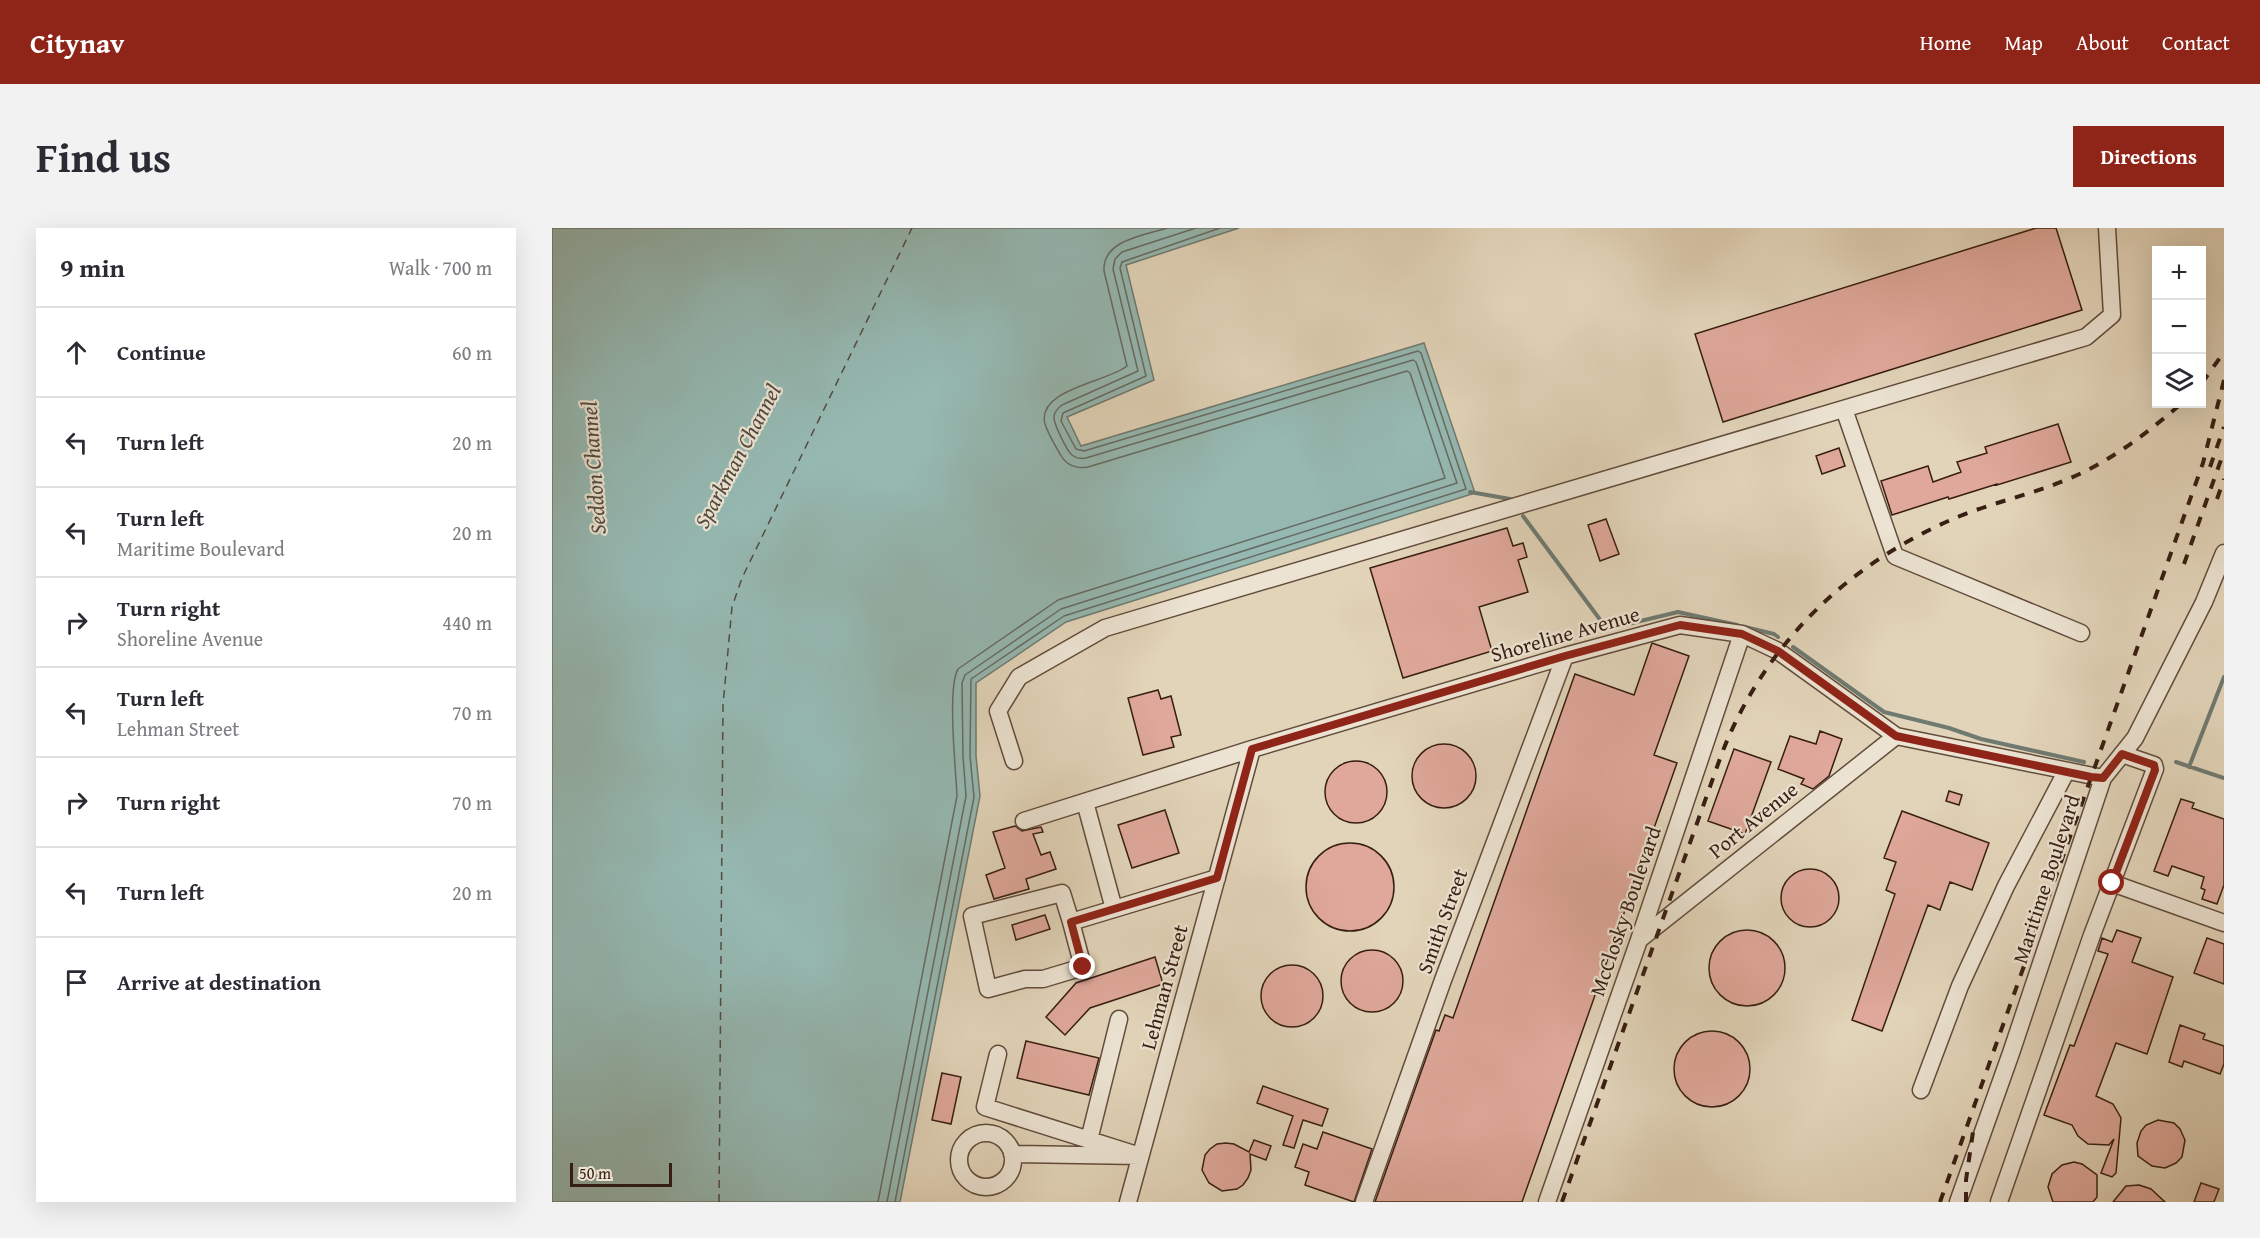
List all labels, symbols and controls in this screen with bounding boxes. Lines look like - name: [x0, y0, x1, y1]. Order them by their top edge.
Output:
- text: Citynav: [30, 22, 124, 63]
- text: Home: [1920, 27, 1971, 58]
- text: Map: [2004, 27, 2043, 58]
- text: About: [2076, 27, 2129, 58]
- text: Contact: [2162, 27, 2230, 58]
- text: Find us: [36, 126, 171, 187]
- button: Directions: [2073, 126, 2224, 187]
- map controls: [2152, 246, 2206, 408]
- button: +: [2152, 246, 2206, 300]
- text: 9 min: [60, 248, 125, 287]
- text: Walk · 700 m: [389, 253, 492, 282]
- button: −: [2152, 300, 2206, 354]
- icon: ahead: [60, 336, 93, 369]
- text: Continue: [117, 336, 206, 368]
- text: 60 m: [452, 338, 492, 367]
- button: layers: [2152, 354, 2206, 408]
- water label: Sparkman Channel: [685, 378, 789, 534]
- water label: Seddon Channel: [572, 400, 614, 536]
- icon: left: [60, 426, 93, 459]
- text: Turn left: [117, 426, 204, 458]
- text: 20 m: [452, 428, 492, 457]
- text: Turn left: [117, 502, 204, 534]
- icon: left: [60, 516, 93, 549]
- text: 20 m: [452, 518, 492, 547]
- text: Maritime Boulevard: [117, 534, 285, 563]
- text: Turn right: [117, 592, 220, 624]
- street label: Shoreline Avenue: [1487, 598, 1643, 670]
- icon: right: [60, 606, 93, 639]
- text: 440 m: [442, 608, 492, 637]
- text: Shoreline Avenue: [117, 624, 263, 653]
- text: Turn left: [117, 682, 204, 714]
- icon: left: [60, 696, 93, 729]
- text: 70 m: [452, 698, 492, 727]
- text: Lehman Street: [117, 714, 239, 743]
- street label: Port Avenue: [1702, 774, 1805, 866]
- icon: right: [60, 786, 93, 819]
- text: Turn right: [117, 786, 220, 818]
- text: 70 m: [452, 788, 492, 817]
- street label: Maritime Boulevard: [2004, 790, 2088, 967]
- street label: McClosky Boulevard: [1581, 821, 1669, 1000]
- street label: Smith Street: [1409, 863, 1476, 978]
- route start: [2098, 869, 2124, 895]
- icon: left: [60, 876, 93, 909]
- text: Turn left: [117, 876, 204, 908]
- text: 20 m: [452, 878, 492, 907]
- street label: Lehman Street: [1132, 920, 1196, 1053]
- route end: [1069, 953, 1095, 979]
- icon: arrive: [60, 966, 93, 999]
- text: Arrive at destination: [117, 966, 321, 998]
- scale bar: [570, 1160, 672, 1188]
- text: 50 m: [579, 1161, 611, 1185]

